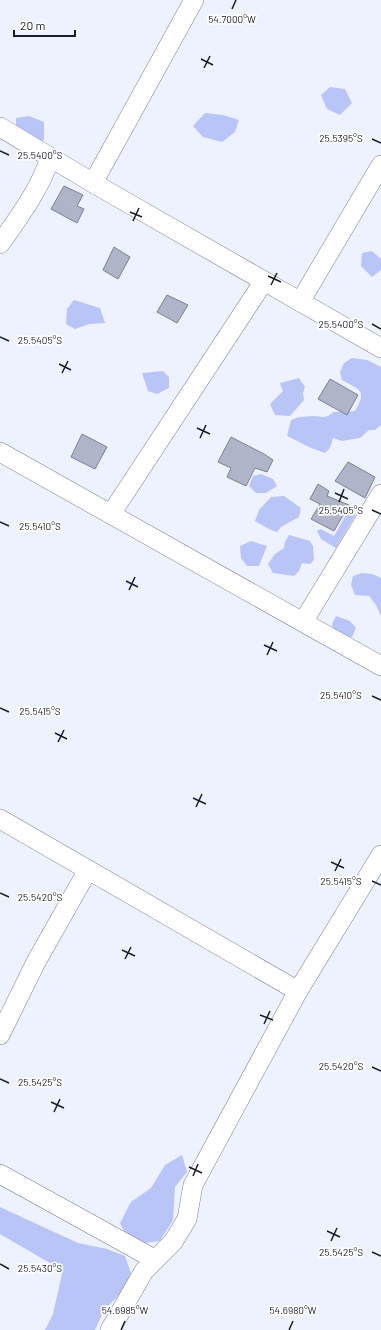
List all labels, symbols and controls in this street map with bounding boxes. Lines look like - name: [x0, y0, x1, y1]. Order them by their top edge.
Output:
- scale bar: [14, 12, 75, 38]
- text: 54.7000°W: [208, 13, 256, 25]
- text: 20 m: [20, 18, 46, 32]
- text: 25.5395°S: [319, 132, 363, 144]
- text: 25.5400°S: [18, 149, 63, 161]
- text: 25.5400°S: [319, 318, 364, 330]
- text: 25.5405°S: [18, 334, 62, 346]
- text: 25.5405°S: [319, 504, 363, 516]
- text: 25.5410°S: [19, 520, 61, 532]
- text: 25.5410°S: [320, 689, 362, 701]
- text: 25.5415°S: [19, 705, 61, 717]
- text: 25.5415°S: [320, 875, 362, 887]
- text: 25.5420°S: [18, 891, 62, 903]
- text: 25.5420°S: [319, 1060, 363, 1072]
- text: 25.5425°S: [18, 1076, 62, 1088]
- text: 25.5425°S: [319, 1246, 363, 1258]
- text: 25.5430°S: [18, 1262, 62, 1274]
- text: 54.6985°W: [102, 1304, 149, 1316]
- text: 54.6980°W: [269, 1304, 317, 1316]

